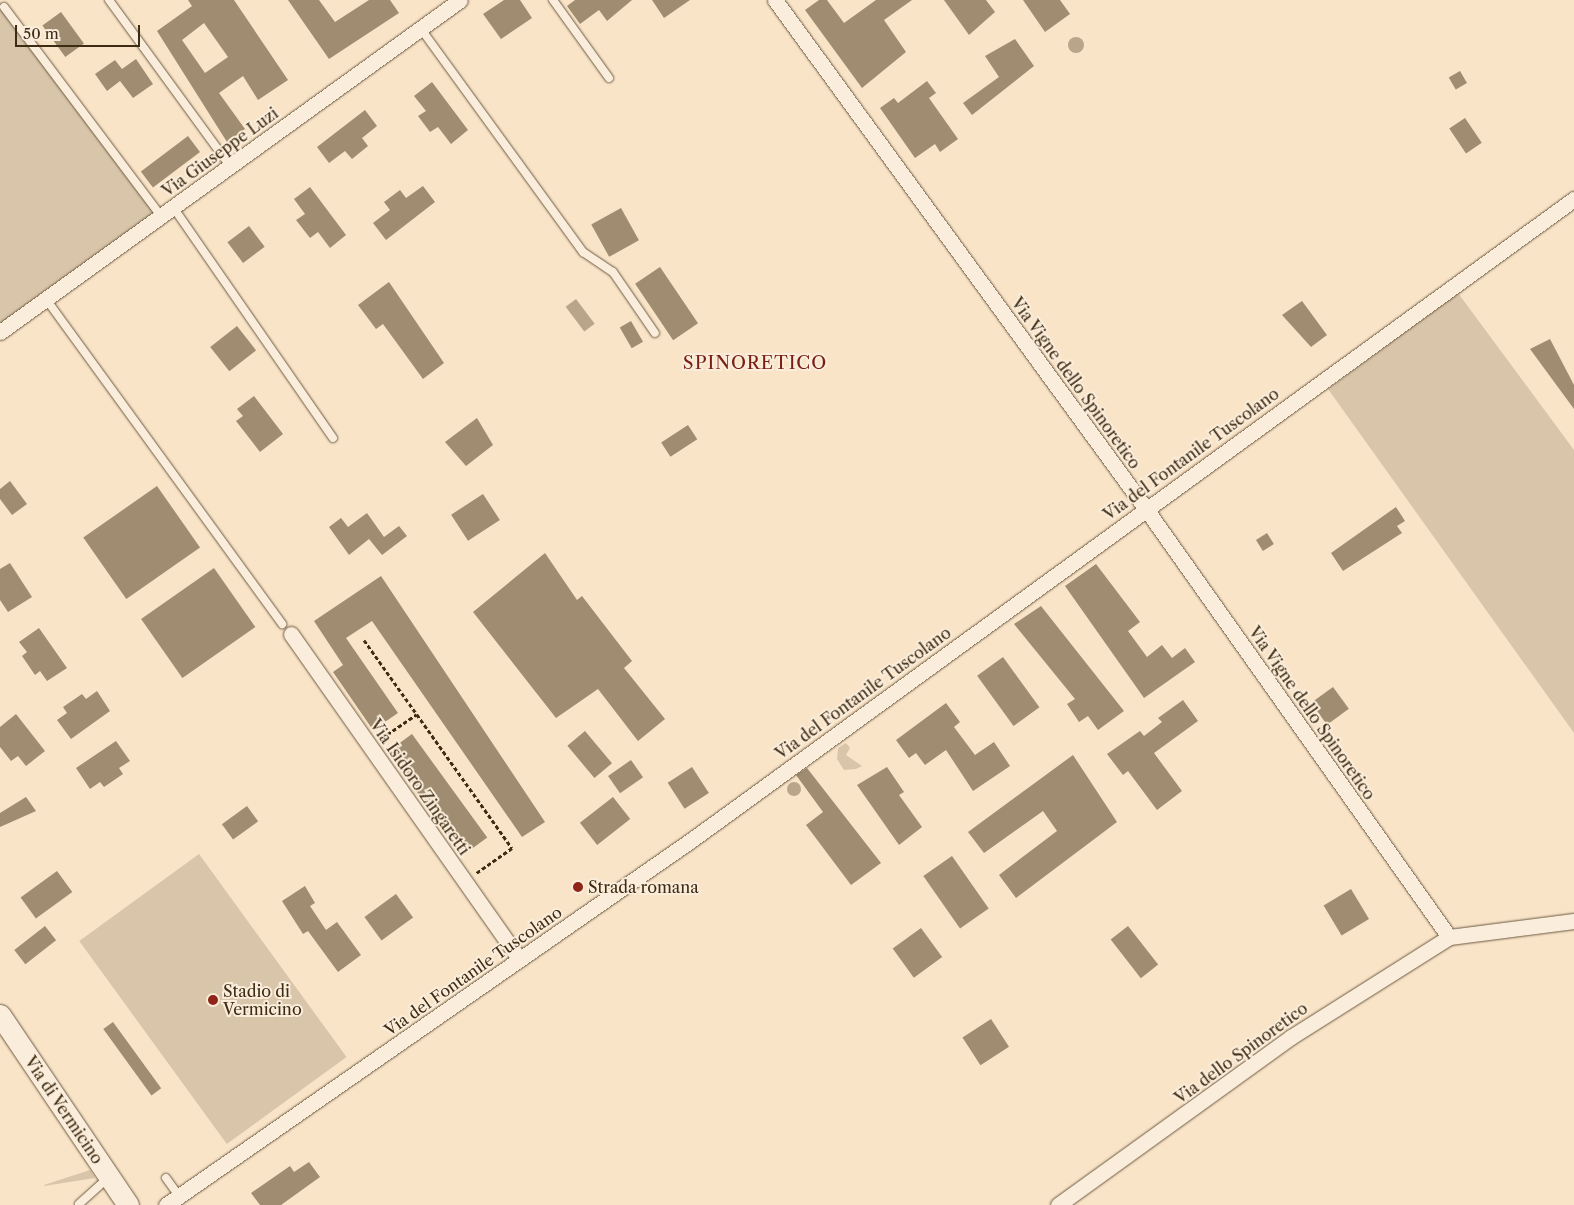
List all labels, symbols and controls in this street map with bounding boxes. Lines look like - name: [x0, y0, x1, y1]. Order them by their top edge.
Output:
- scale bar: [18, 15, 142, 47]
- text: 50 m: [23, 24, 59, 43]
- street label: Via Giuseppe Luzi: [158, 103, 282, 201]
- street label: Via Vigne dello Spinoretico: [1007, 293, 1145, 473]
- district label: SPINORETICO: [681, 352, 829, 374]
- street label: Via del Fontanile Tuscolano: [1099, 384, 1283, 524]
- street label: Via Vigne dello Spinoretico: [1245, 622, 1379, 804]
- street label: Via del Fontanile Tuscolano: [771, 623, 955, 763]
- street label: Via Isidoro Zingaretti: [366, 715, 474, 859]
- place label: Strada romana: [588, 877, 699, 897]
- marker: Strada romana: [572, 881, 584, 893]
- street label: Via del Fontanile Tuscolano: [380, 902, 566, 1040]
- place label: Stadio di Vermicino: [223, 981, 302, 1019]
- marker: Stadio di Vermicino: [207, 994, 219, 1006]
- street label: Via dello Spinoretico: [1171, 998, 1311, 1108]
- street label: Via di Vermicino: [21, 1052, 107, 1168]

